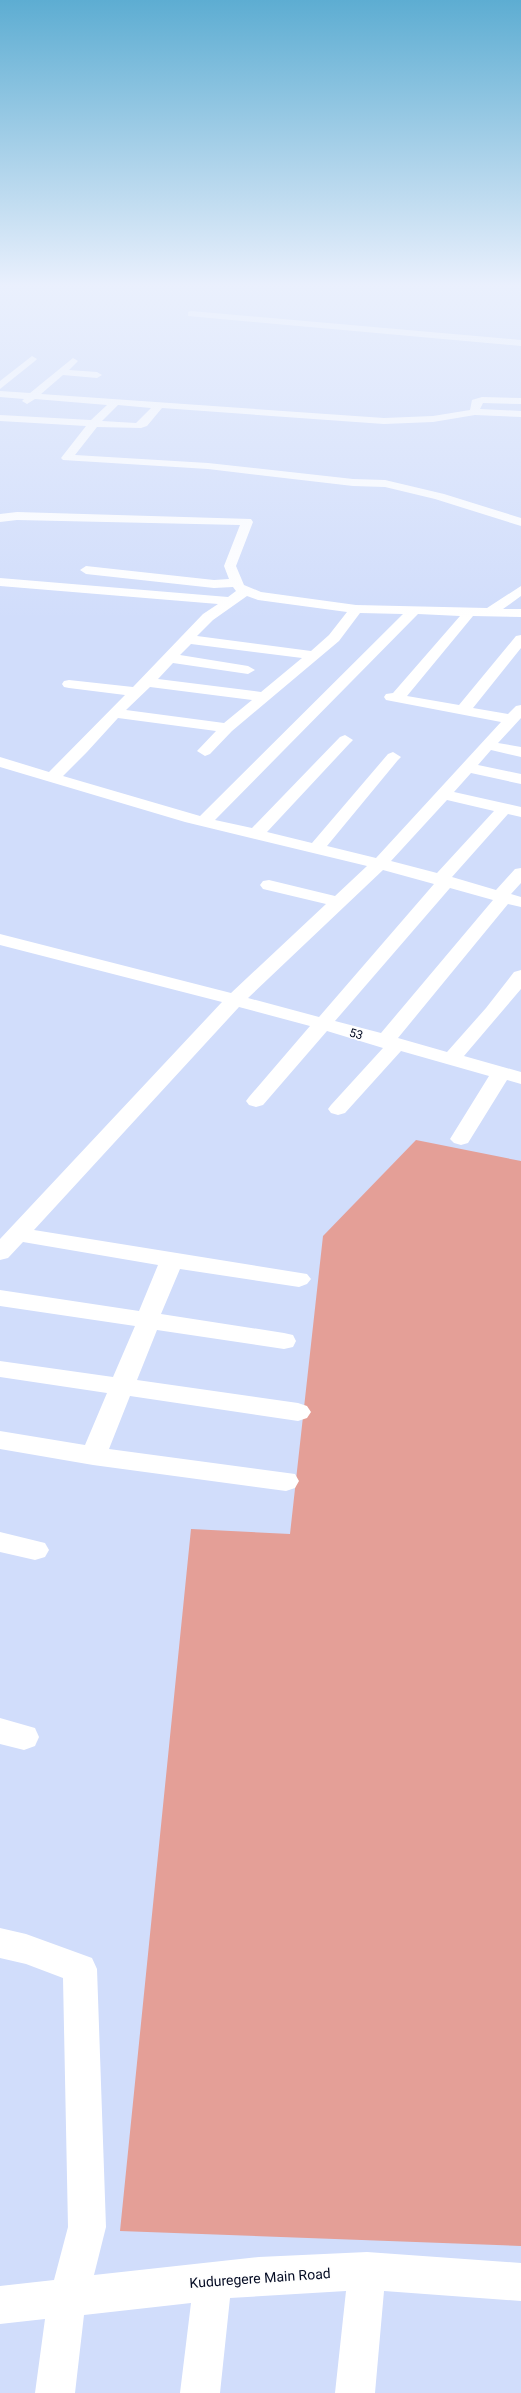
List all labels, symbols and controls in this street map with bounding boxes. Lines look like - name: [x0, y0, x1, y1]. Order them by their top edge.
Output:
- street label: 53: [348, 1025, 364, 1043]
- street label: Kuduregere Main Road: [189, 2265, 331, 2291]

